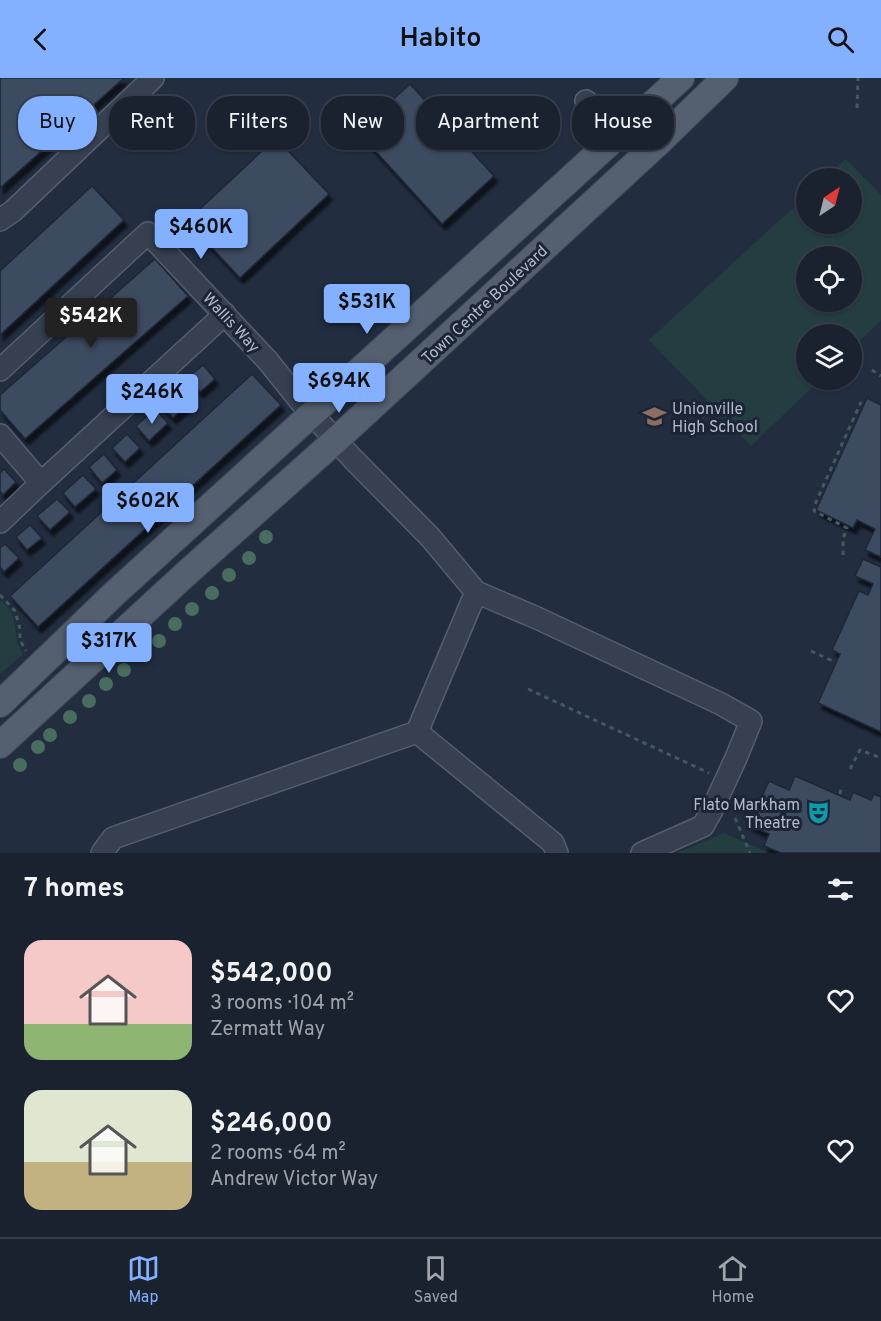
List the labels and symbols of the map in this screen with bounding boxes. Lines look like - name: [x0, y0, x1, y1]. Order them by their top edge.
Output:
- north arrow: [796, 168, 862, 234]
- pin: $460K: [159, 209, 243, 260]
- street label: Town Centre Boulevard: [418, 242, 552, 369]
- pin: $531K: [325, 284, 409, 335]
- street label: Wallis Way: [198, 289, 263, 358]
- pin: $542K: [49, 298, 133, 349]
- pin: $694K: [297, 363, 381, 414]
- pin: $246K: [110, 374, 194, 425]
- place label: Unionville High School: [672, 400, 758, 438]
- school or university icon: Unionville High School: [641, 404, 667, 430]
- pin: $602K: [106, 483, 190, 534]
- pin: $317K: [67, 623, 151, 674]
- place label: Flato Markham Theatre: [693, 796, 800, 834]
- theatre icon: Flato Markham Theatre: [805, 800, 831, 826]

